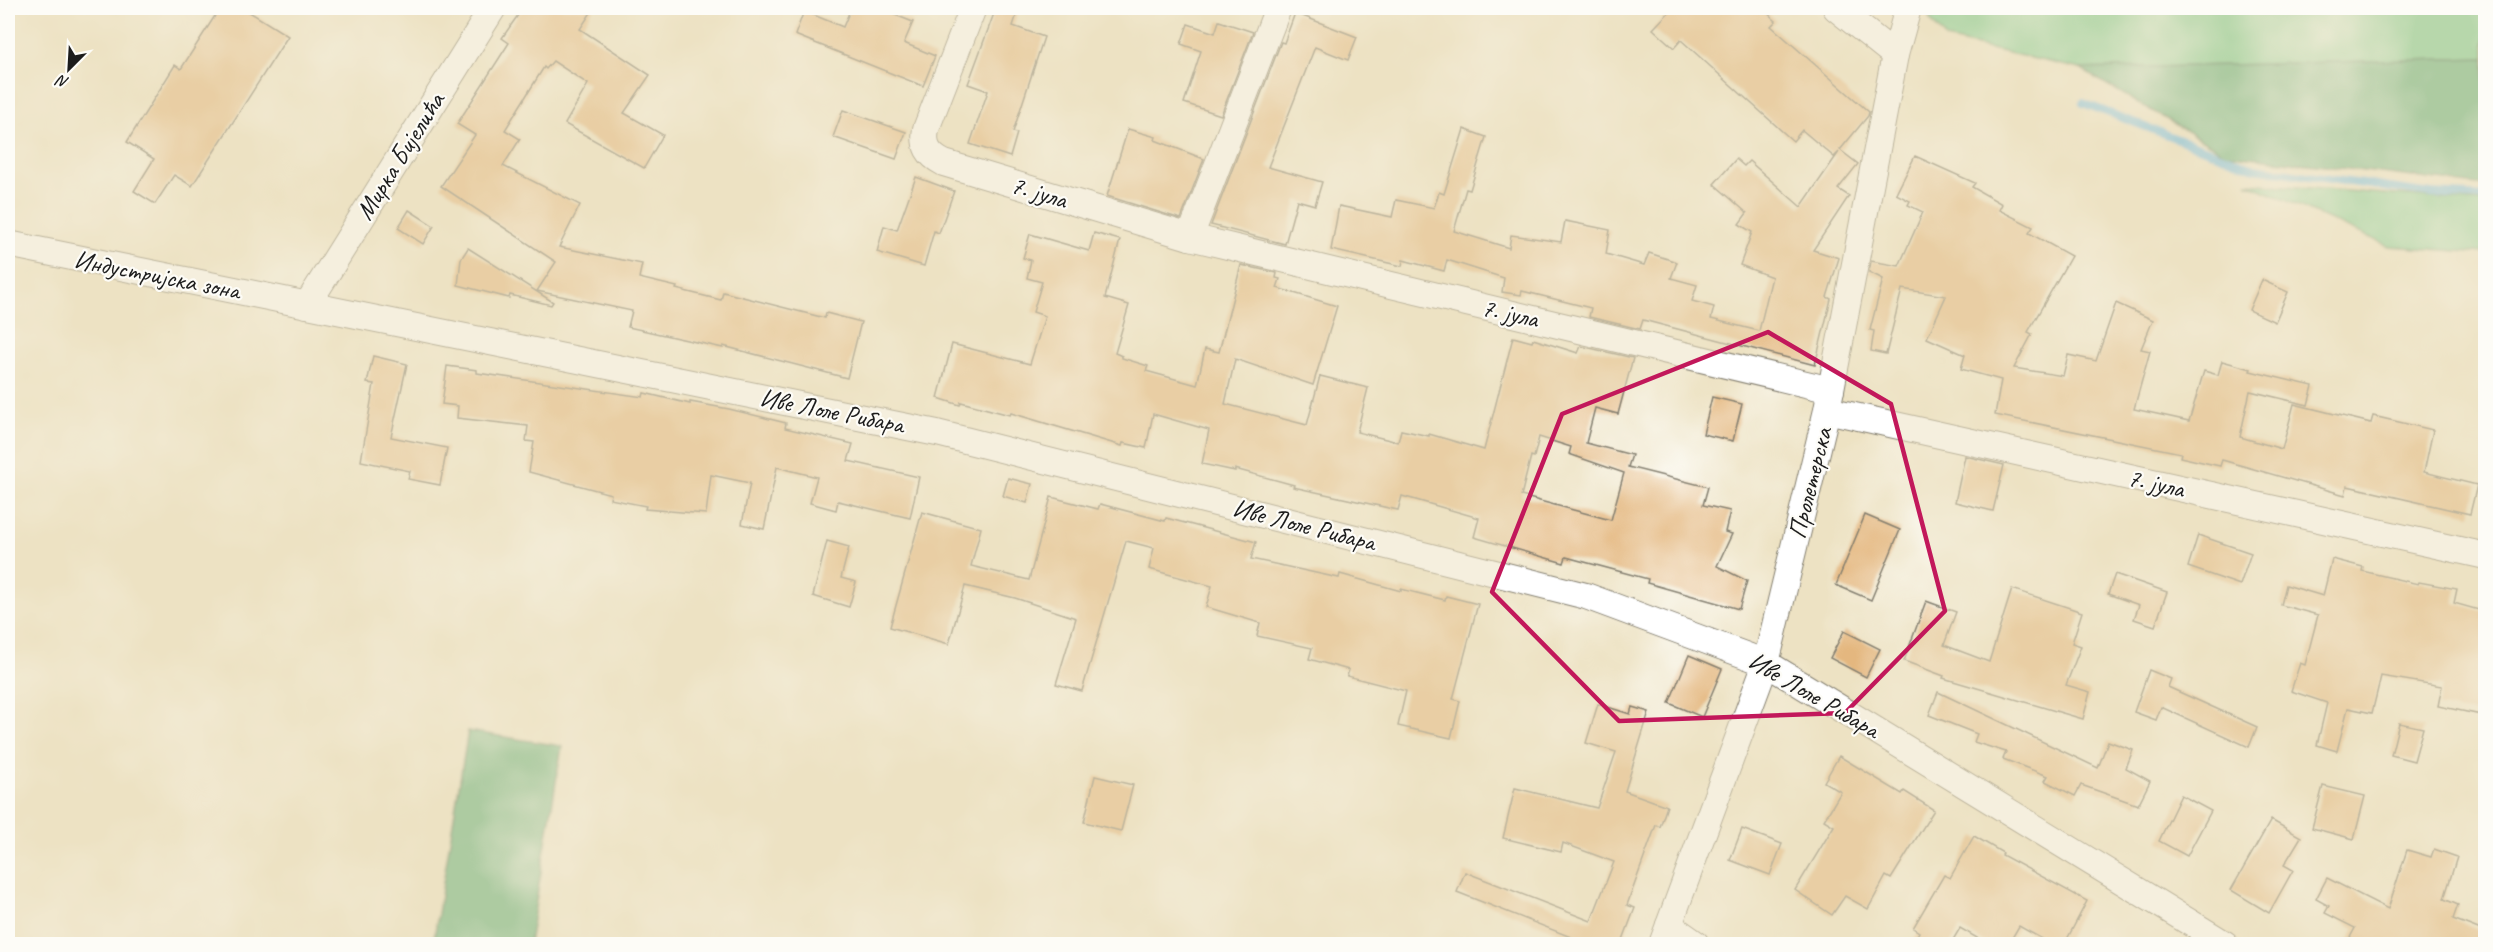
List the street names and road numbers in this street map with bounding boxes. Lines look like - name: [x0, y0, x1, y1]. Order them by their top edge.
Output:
- street label: Мирка Бијелића: [348, 85, 453, 226]
- street label: 7. јула: [1007, 168, 1073, 217]
- street label: Индустријска зона: [71, 243, 245, 308]
- street label: 7. јула: [1479, 291, 1543, 336]
- street label: Иве Лоле Рибара: [757, 381, 909, 442]
- street label: Пролетерска: [1780, 423, 1840, 542]
- street label: 7. јула: [2125, 461, 2189, 506]
- street label: Иве Лоле Рибара: [1229, 491, 1381, 559]
- street label: Иве Лоле Рибара: [1743, 644, 1887, 747]

